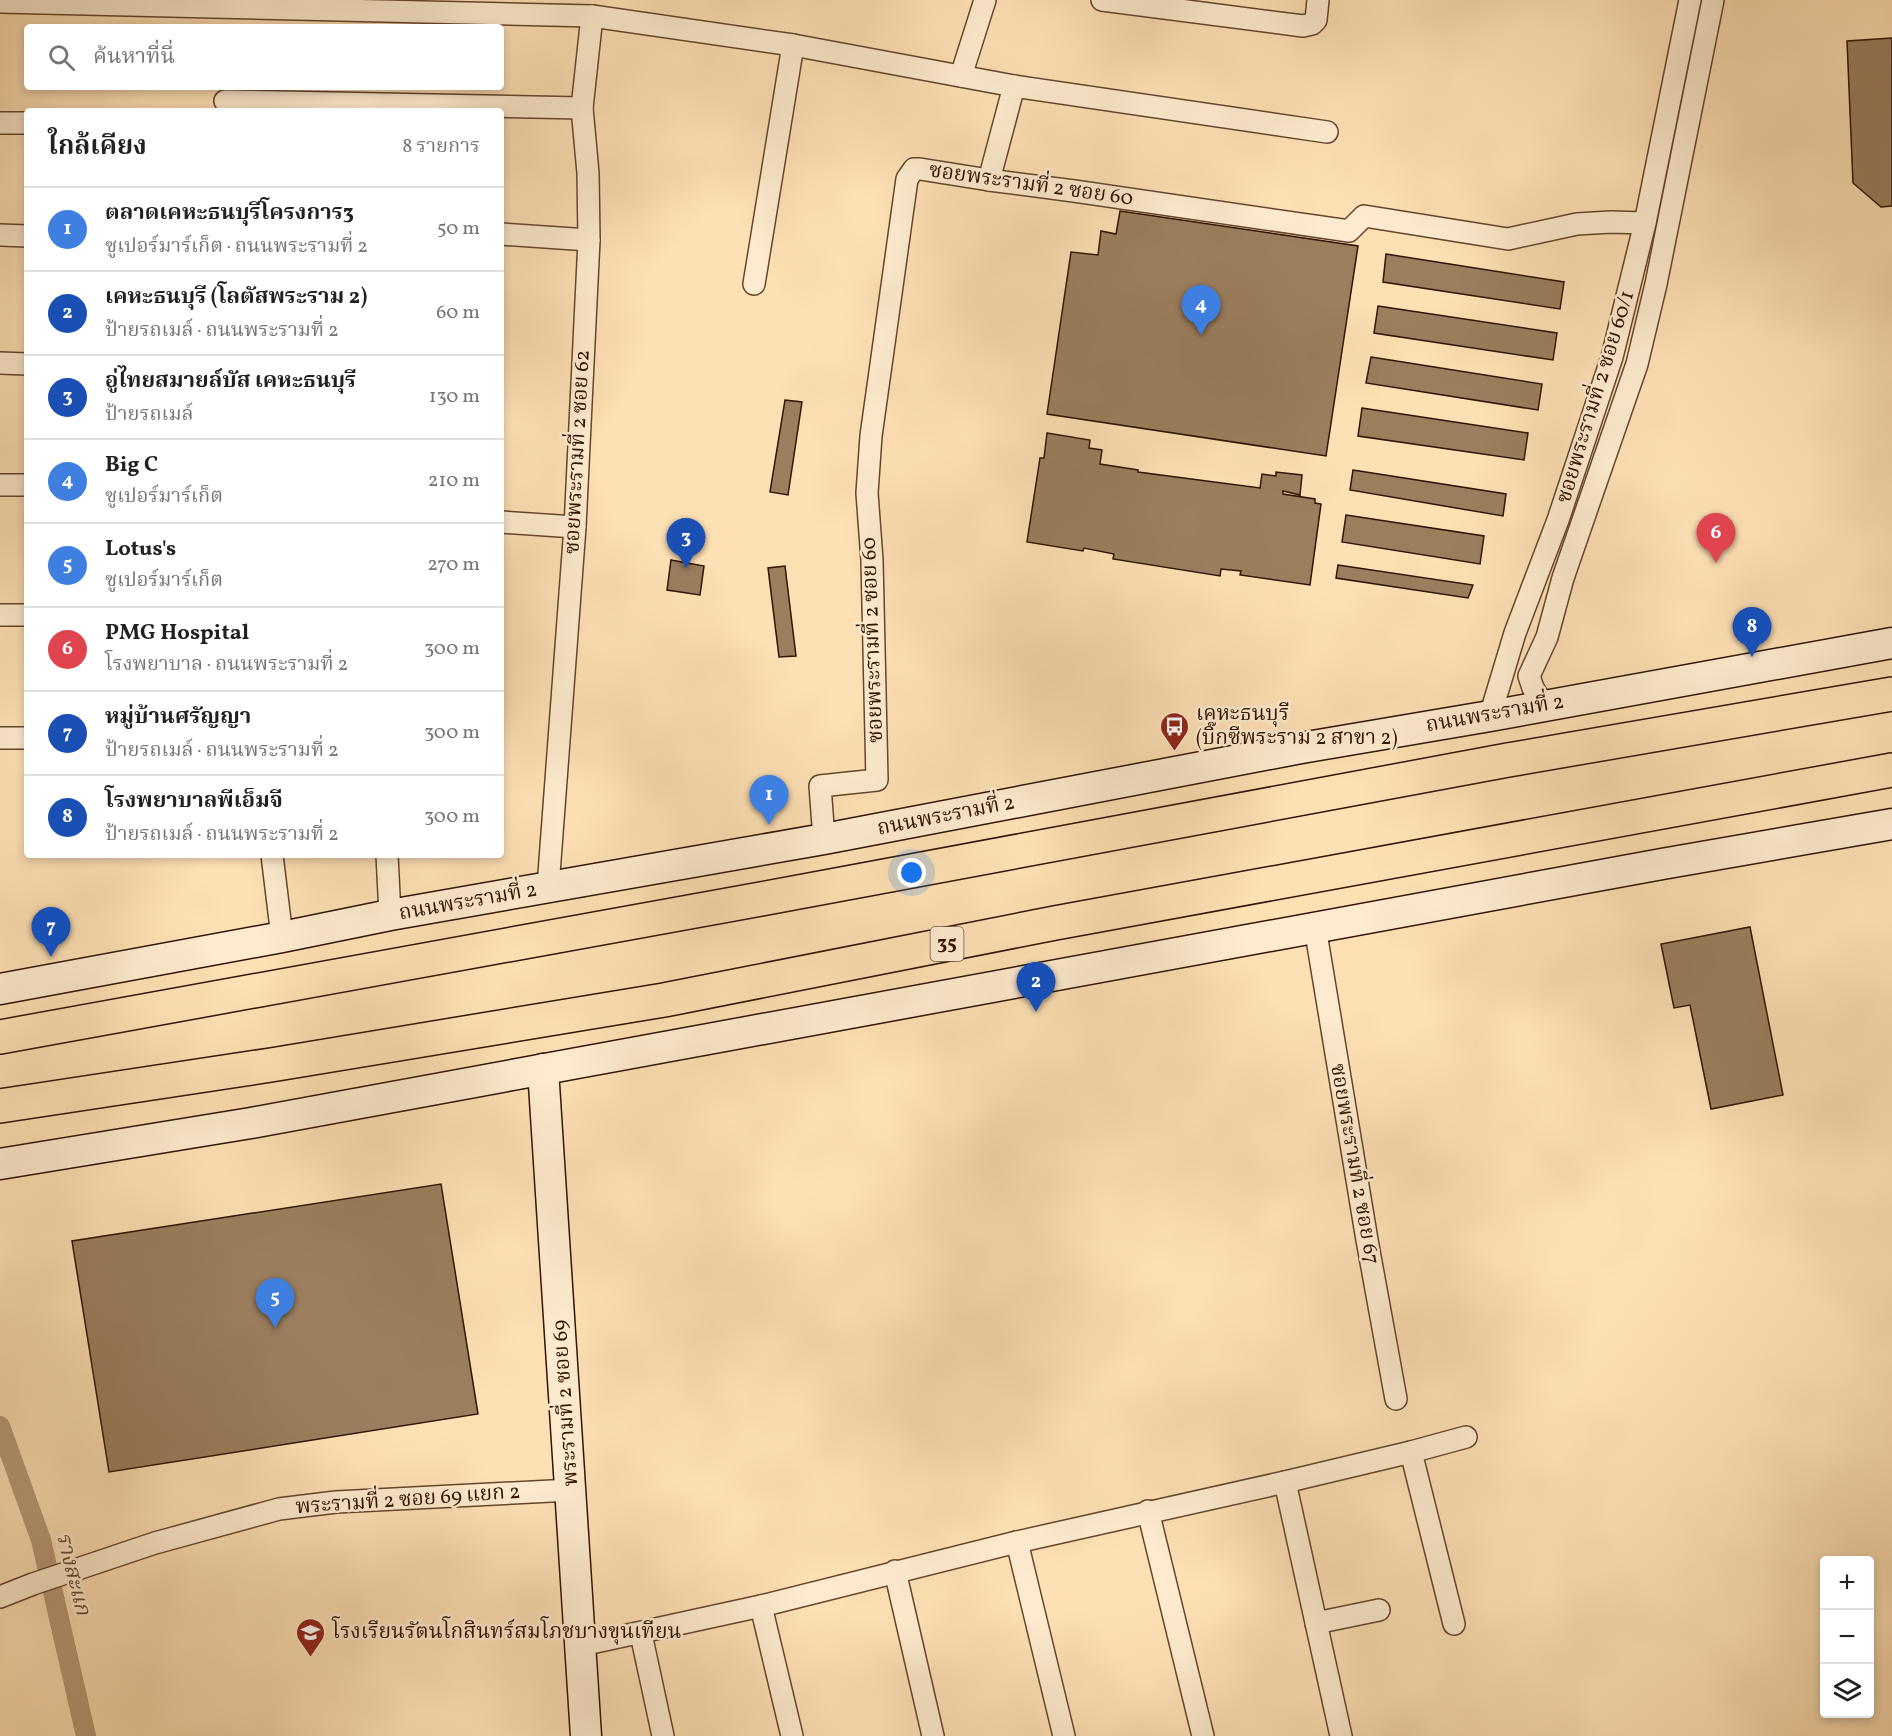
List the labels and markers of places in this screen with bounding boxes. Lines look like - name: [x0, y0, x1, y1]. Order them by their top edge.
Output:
- pin: 4: [1182, 286, 1220, 335]
- pin: 6: [1696, 514, 1736, 563]
- pin: 3: [666, 518, 706, 568]
- pin: 8: [1732, 608, 1772, 657]
- place label: เคหะธนบุรี (บิ๊กซีพระราม 2 สาขา 2): [1196, 700, 1398, 753]
- bus stop icon: เคหะธนบุรี (บิ๊กซีพระราม 2 สาขา 2): [1159, 710, 1191, 752]
- pin: 1: [750, 776, 788, 825]
- pin: 7: [32, 908, 70, 957]
- pin: 2: [1016, 962, 1056, 1012]
- pin: 5: [256, 1278, 294, 1328]
- school or university icon: โรงเรียนรัตนโกสินทร์สมโภชบางขุนเทียน: [295, 1616, 327, 1658]
- place label: โรงเรียนรัตนโกสินทร์สมโภชบางขุนเทียน: [331, 1616, 681, 1647]

